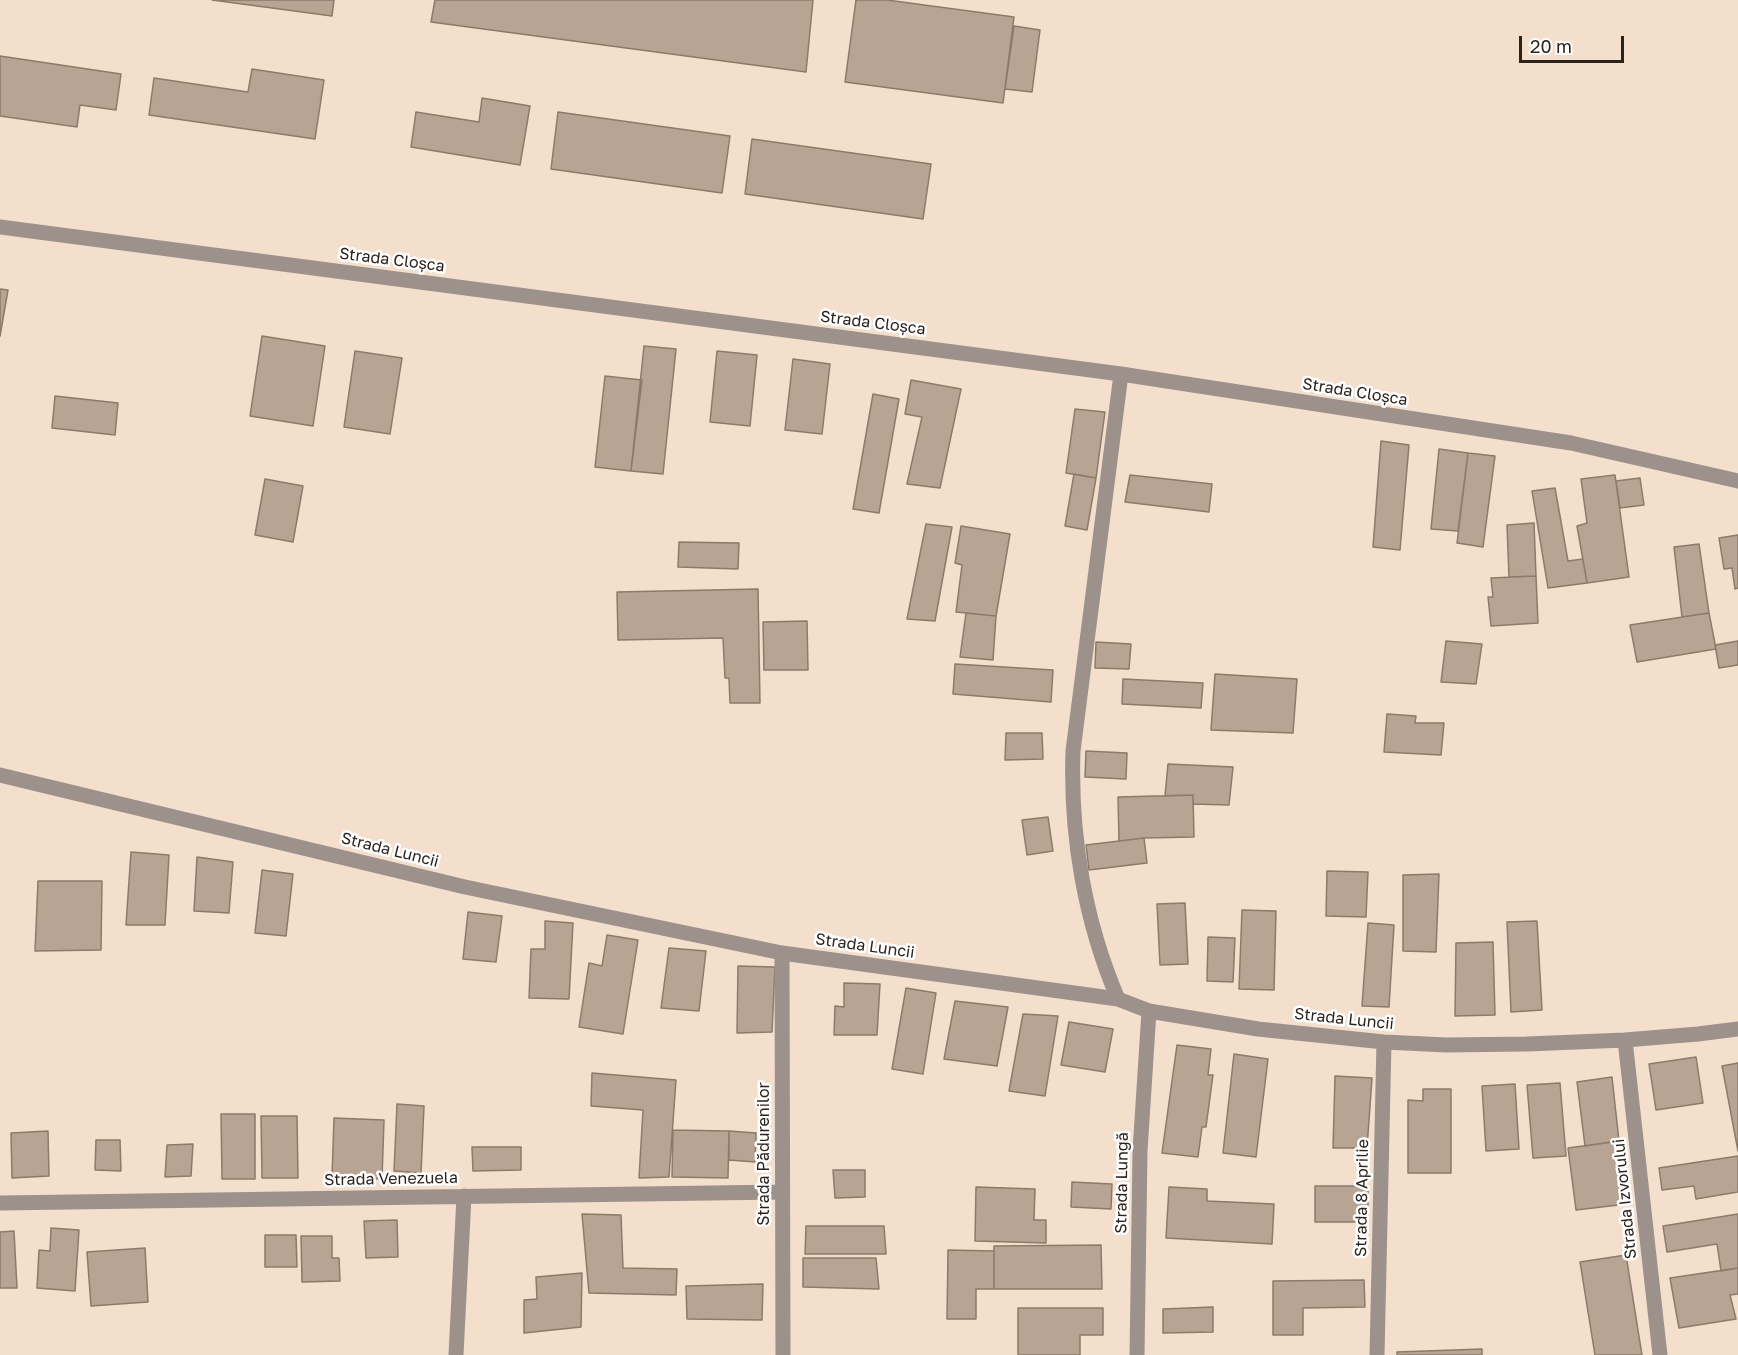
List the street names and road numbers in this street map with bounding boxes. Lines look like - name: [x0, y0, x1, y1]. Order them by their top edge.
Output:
- street label: Strada Cloșca: [338, 244, 446, 276]
- street label: Strada Cloșca: [819, 307, 927, 339]
- street label: Strada Cloșca: [1301, 374, 1409, 410]
- street label: Strada Luncii: [339, 829, 441, 871]
- street label: Strada Luncii: [814, 930, 916, 962]
- street label: Strada Luncii: [1293, 1004, 1395, 1034]
- street label: Strada Pădurenilor: [754, 1082, 774, 1226]
- street label: Strada Lungă: [1112, 1132, 1132, 1234]
- street label: Strada Izvorului: [1609, 1138, 1641, 1260]
- street label: Strada 8 Aprilie: [1351, 1139, 1373, 1257]
- street label: Strada Venezuela: [324, 1168, 458, 1190]

